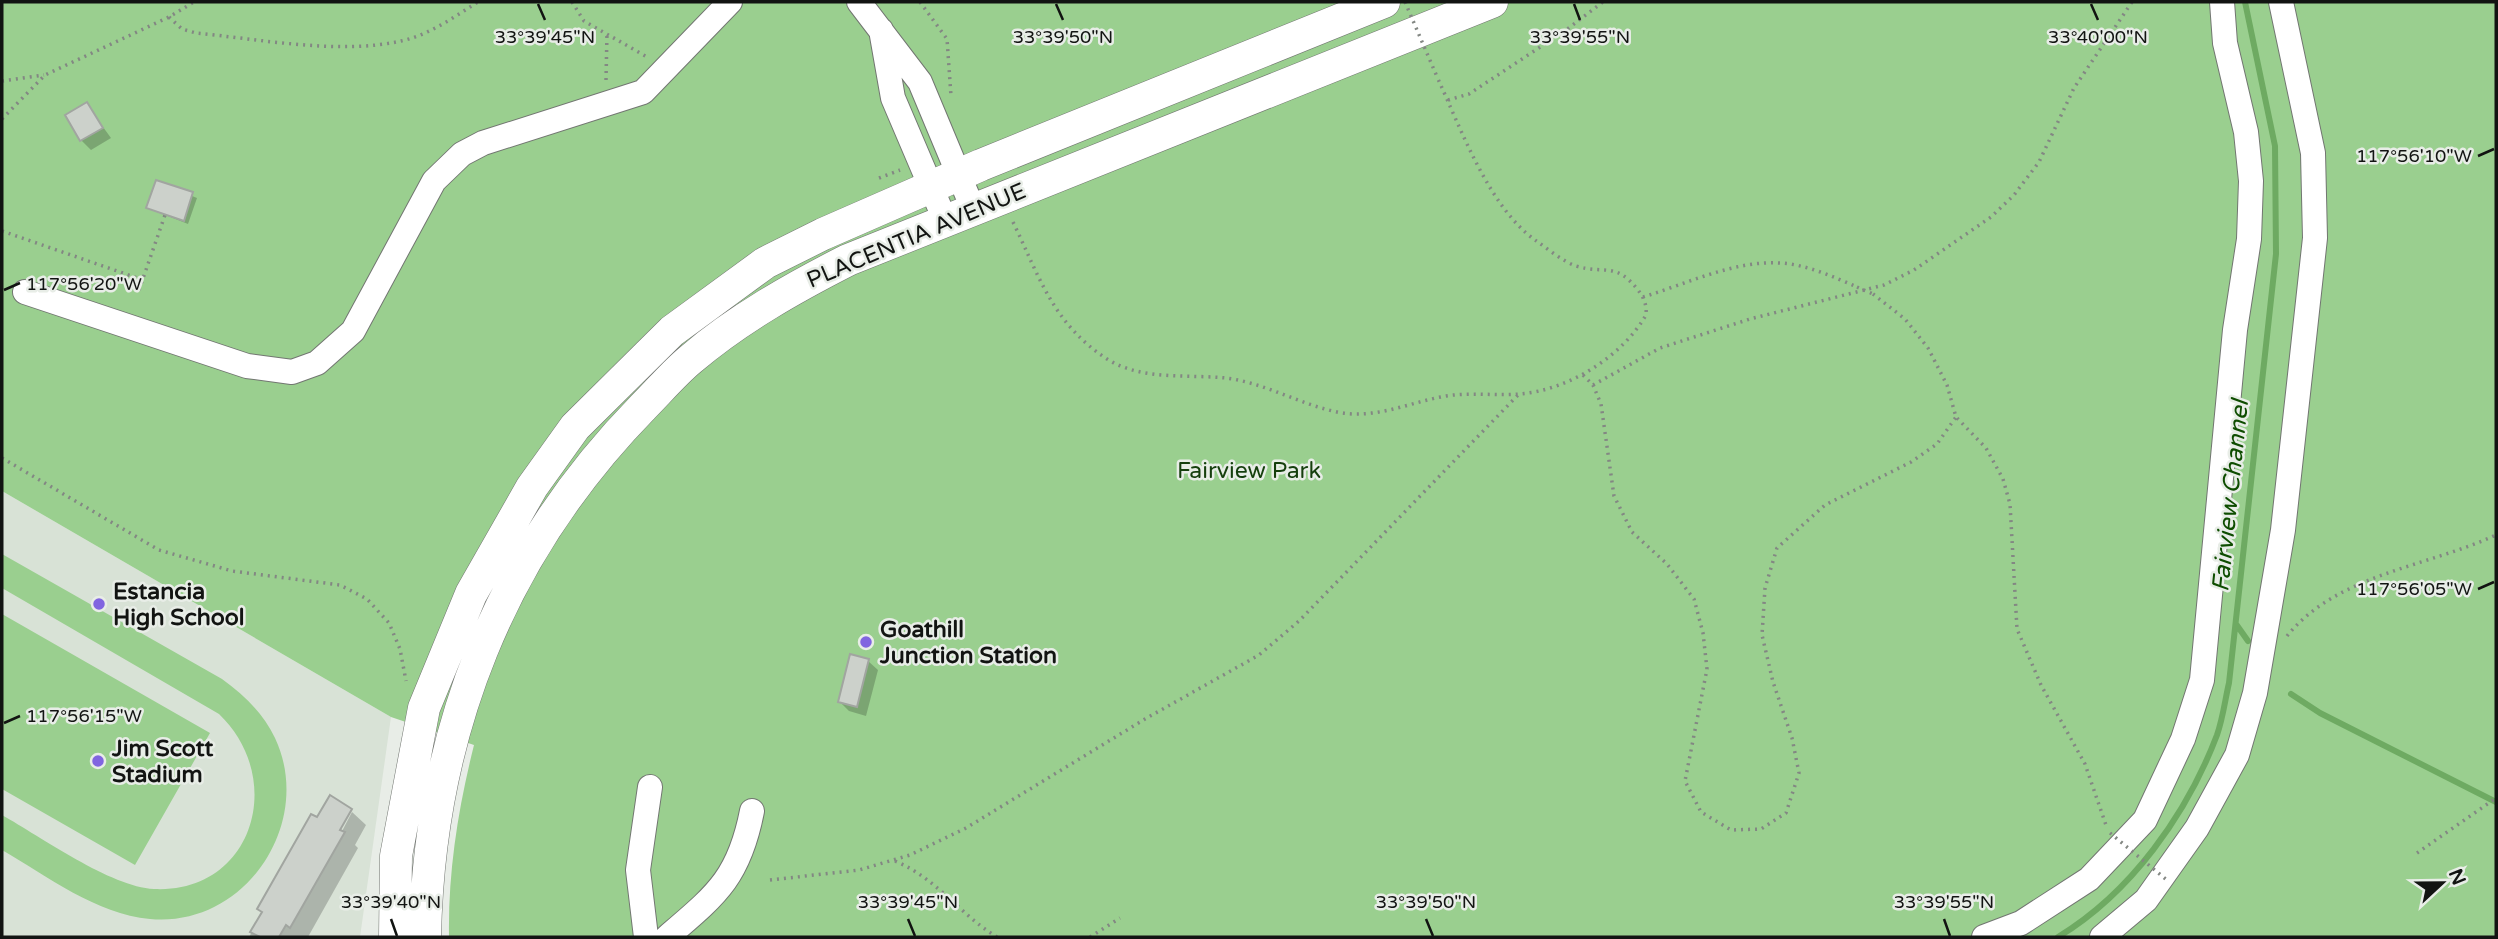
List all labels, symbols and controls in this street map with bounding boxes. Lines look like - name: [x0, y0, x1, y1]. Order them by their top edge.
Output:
- text: 33°39'45"N: [495, 26, 595, 48]
- text: 33°39'50"N: [1013, 26, 1113, 48]
- text: 33°39'55"N: [1530, 26, 1630, 48]
- text: 33°40'00"N: [2048, 26, 2148, 48]
- text: 117°56'10"W: [2356, 145, 2472, 167]
- street label: PLACENTIA AVENUE: [803, 177, 1030, 295]
- text: 117°56'20"W: [26, 273, 142, 295]
- water label: Fairview Channel: [2206, 396, 2255, 593]
- park label: Fairview Park: [1177, 457, 1321, 485]
- place label: Estancia High School: [113, 578, 245, 632]
- text: 117°56'05"W: [2356, 578, 2472, 600]
- marker: Estancia High School: [91, 596, 107, 612]
- place label: Goathill Junction Station: [879, 616, 1057, 670]
- marker: Goathill Junction Station: [858, 634, 874, 650]
- text: 117°56'15"W: [26, 705, 142, 727]
- place label: Jim Scott Stadium: [111, 735, 214, 789]
- marker: Jim Scott Stadium: [90, 753, 106, 769]
- north arrow: [2407, 848, 2477, 918]
- text: N: [2444, 866, 2470, 888]
- text: 33°39'40"N: [341, 891, 441, 913]
- text: 33°39'45"N: [858, 891, 958, 913]
- text: 33°39'50"N: [1376, 891, 1476, 913]
- text: 33°39'55"N: [1894, 891, 1994, 913]

